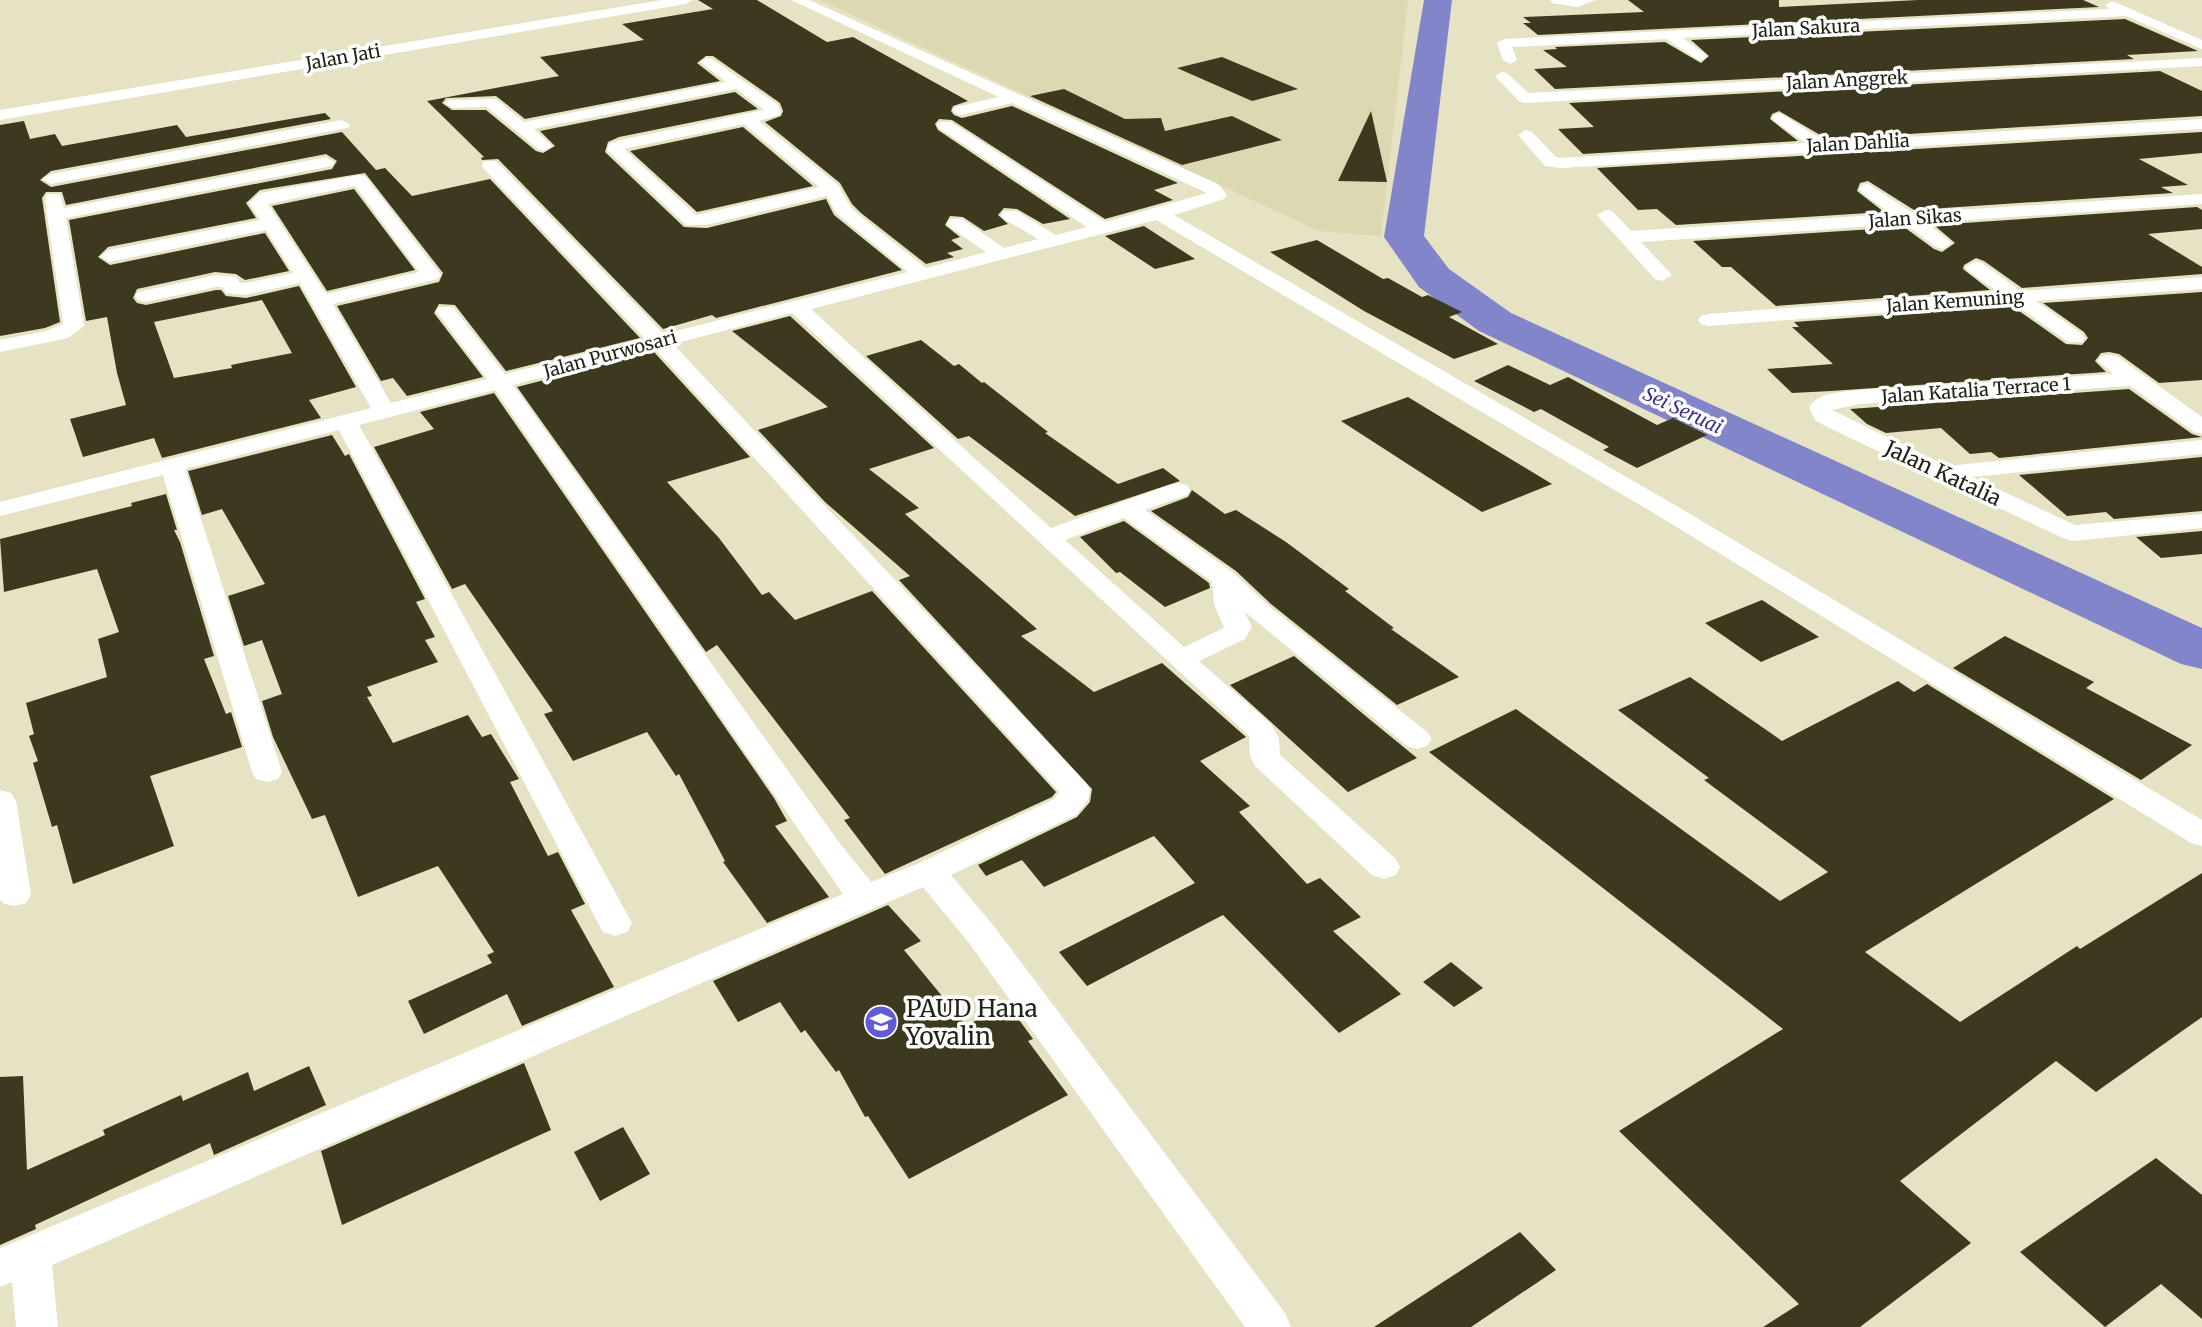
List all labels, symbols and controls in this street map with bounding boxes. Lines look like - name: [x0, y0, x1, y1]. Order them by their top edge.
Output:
- street label: Jalan Sakura: [1750, 14, 1861, 42]
- street label: Jalan Jati: [303, 39, 383, 75]
- street label: Jalan Anggrek: [1784, 65, 1909, 95]
- street label: Jalan Dahlia: [1805, 129, 1911, 157]
- street label: Jalan Sikas: [1867, 203, 1963, 233]
- street label: Jalan Kemuning: [1884, 285, 2025, 317]
- street label: Jalan Purwosari: [540, 325, 679, 383]
- street label: Jalan Katalia Terrace 1: [1880, 372, 2072, 408]
- water label: Sei Seruai: [1640, 381, 1726, 439]
- street label: Jalan Katalia: [1879, 434, 2006, 512]
- place label: PAUD Hana Yovalin: [905, 993, 1038, 1052]
- school or university icon: PAUD Hana Yovalin: [862, 1003, 900, 1041]

